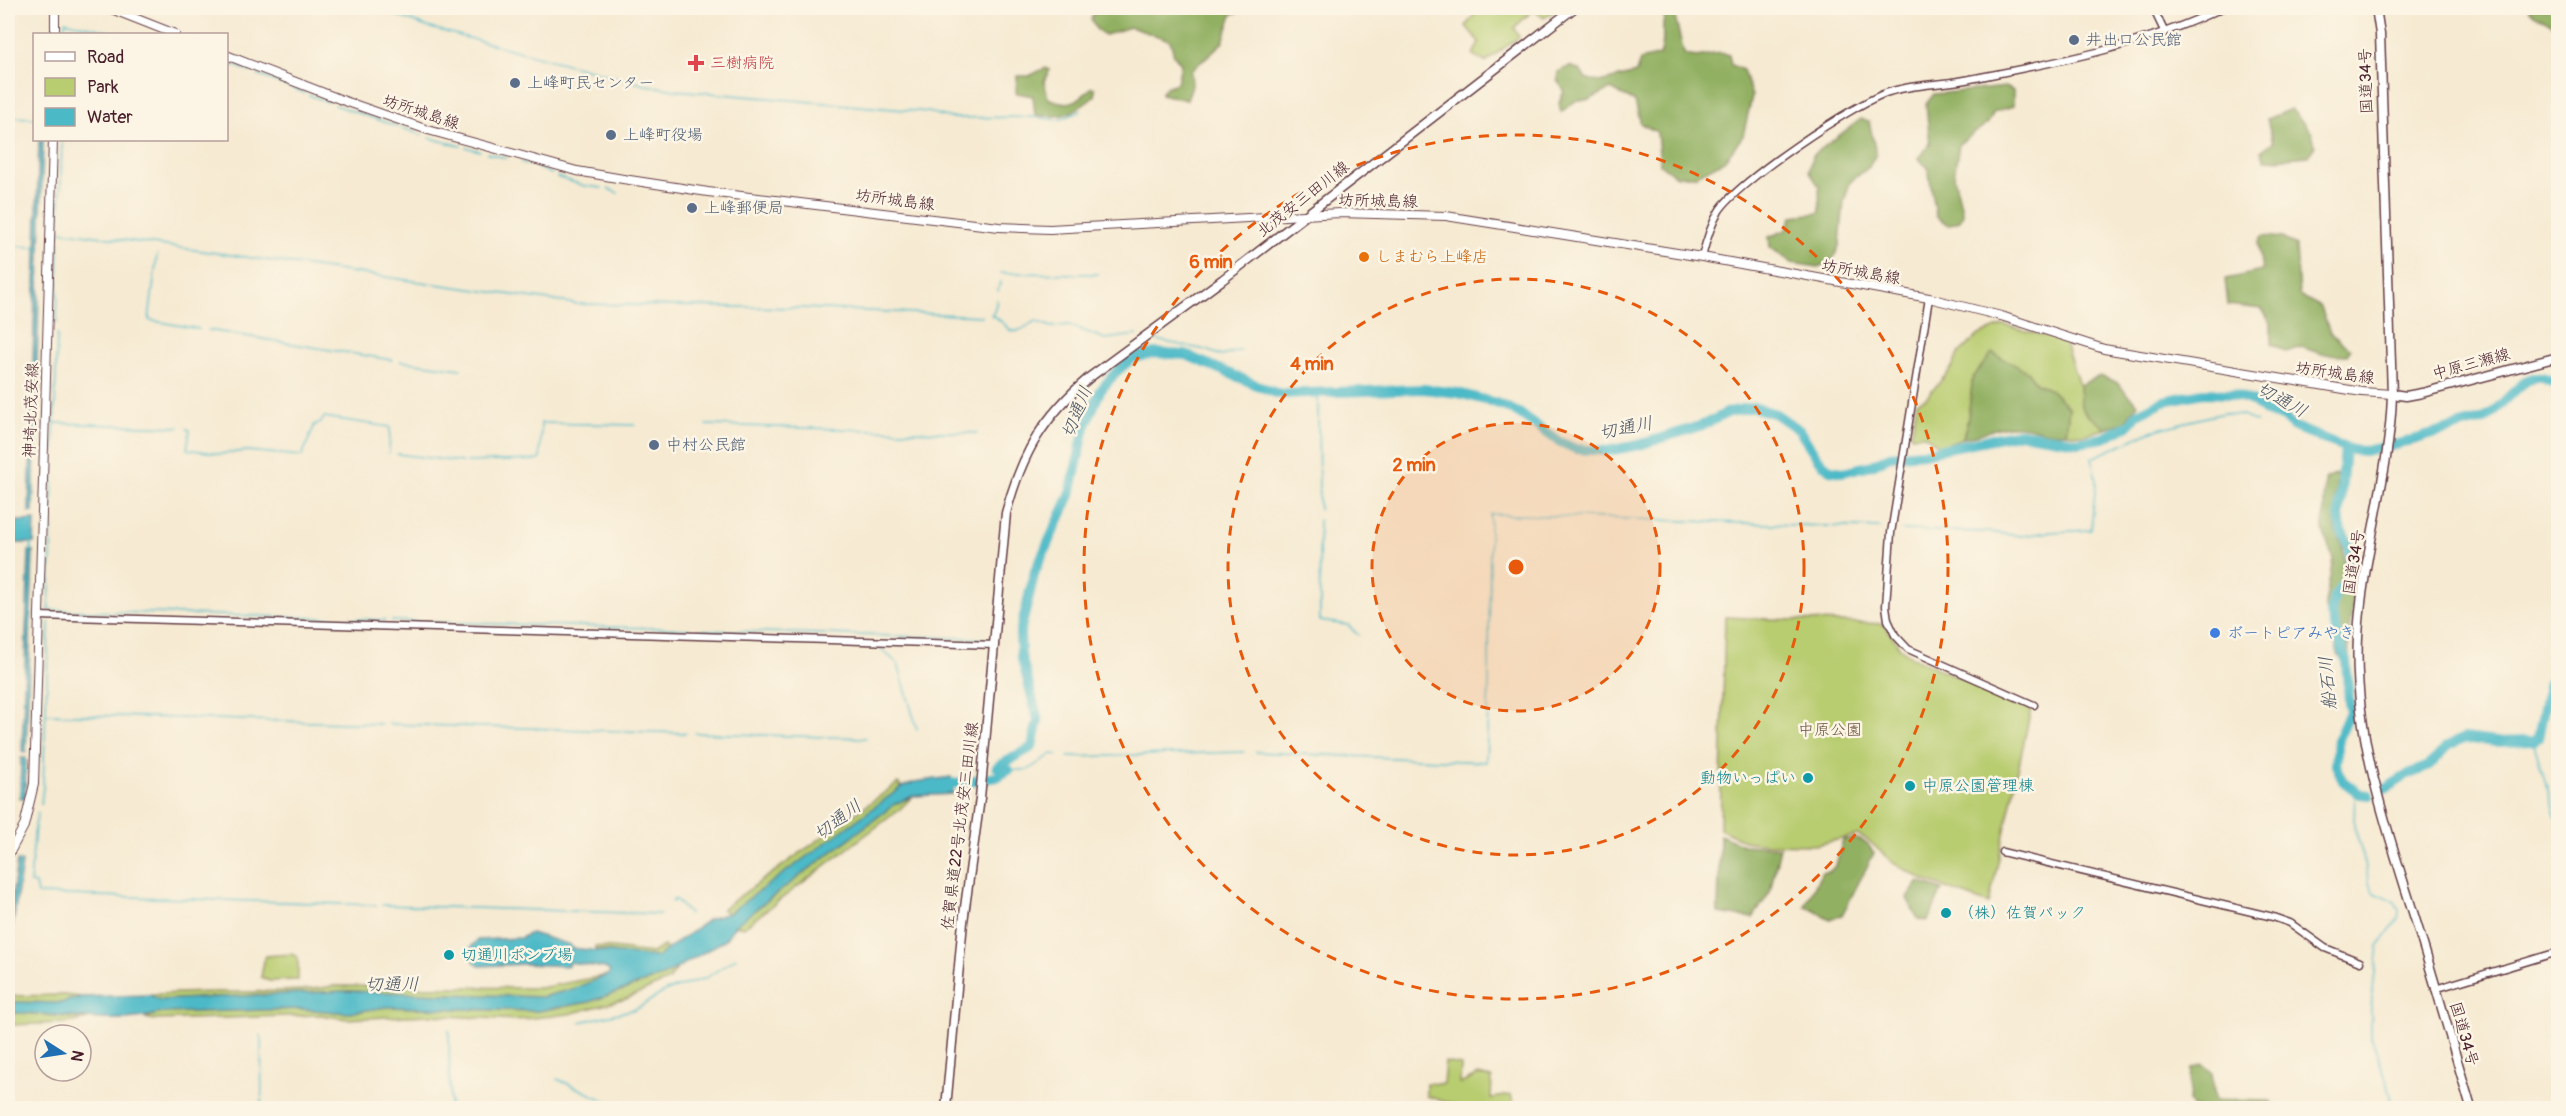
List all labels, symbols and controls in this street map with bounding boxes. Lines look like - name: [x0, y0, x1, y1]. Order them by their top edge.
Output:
- place label: 井出口公民館: [2086, 30, 2182, 50]
- legend: [33, 33, 228, 141]
- marker: 井出口公民館: [2067, 33, 2081, 47]
- text: Road: [87, 46, 124, 69]
- street label: 国道34号: [2355, 48, 2377, 114]
- place label: 三樹病院: [710, 53, 774, 73]
- marker: 三樹病院: [687, 54, 705, 72]
- place label: 上峰町民センター: [527, 73, 654, 93]
- text: Park: [87, 76, 119, 99]
- marker: 上峰町民センター: [508, 76, 522, 90]
- street label: 坊所城島線: [380, 90, 462, 134]
- text: Water: [87, 106, 133, 129]
- place label: 上峰町役場: [623, 125, 703, 145]
- marker: 上峰町役場: [604, 128, 618, 142]
- street label: 北茂安三田川線: [1253, 157, 1353, 241]
- street label: 坊所城島線: [854, 185, 936, 215]
- street label: 坊所城島線: [1338, 190, 1418, 212]
- place label: 上峰郵便局: [704, 198, 784, 218]
- marker: 上峰郵便局: [685, 201, 699, 215]
- place label: しまむら上峰店: [1376, 247, 1488, 267]
- marker: しまむら上峰店: [1357, 250, 1371, 264]
- text: 6 min: [1189, 251, 1233, 274]
- street label: 坊所城島線: [1820, 255, 1902, 289]
- street label: 中原三瀬線: [2430, 344, 2512, 384]
- text: 4 min: [1290, 353, 1334, 376]
- street label: 坊所城島線: [2294, 358, 2376, 388]
- street label: 神埼北茂安線: [19, 362, 43, 458]
- water label: 切通川: [2253, 377, 2311, 423]
- water label: 切通川: [1056, 383, 1098, 441]
- water label: 切通川: [1597, 412, 1655, 444]
- place label: 中村公民館: [666, 435, 746, 455]
- marker: 中村公民館: [647, 438, 661, 452]
- text: 2 min: [1392, 454, 1436, 477]
- street label: 国道34号: [2339, 528, 2369, 596]
- centre of rings: [1506, 557, 1526, 577]
- place label: ボートピアみやき: [2227, 623, 2355, 643]
- marker: ボートピアみやき: [2208, 626, 2222, 640]
- water label: 船石川: [2314, 655, 2342, 711]
- park label: 中原公園: [1798, 720, 1862, 740]
- street label: 佐賀県道22号北茂安三田川線: [937, 721, 983, 931]
- place label: 動物いっぱい: [1700, 768, 1796, 788]
- marker: 動物いっぱい: [1801, 771, 1815, 785]
- place label: 中原公園管理棟: [1922, 776, 2034, 796]
- marker: 中原公園管理棟: [1903, 779, 1917, 793]
- water label: 切通川: [810, 795, 866, 845]
- place label: （株）佐賀パック: [1958, 903, 2086, 923]
- marker: （株）佐賀パック: [1939, 906, 1953, 920]
- place label: 切通川ポンプ場: [461, 945, 573, 965]
- marker: 切通川ポンプ場: [442, 948, 456, 962]
- water label: 切通川: [365, 973, 419, 996]
- street label: 国道34号: [2445, 999, 2483, 1069]
- north arrow: [33, 1023, 93, 1083]
- text: N: [66, 1049, 88, 1063]

